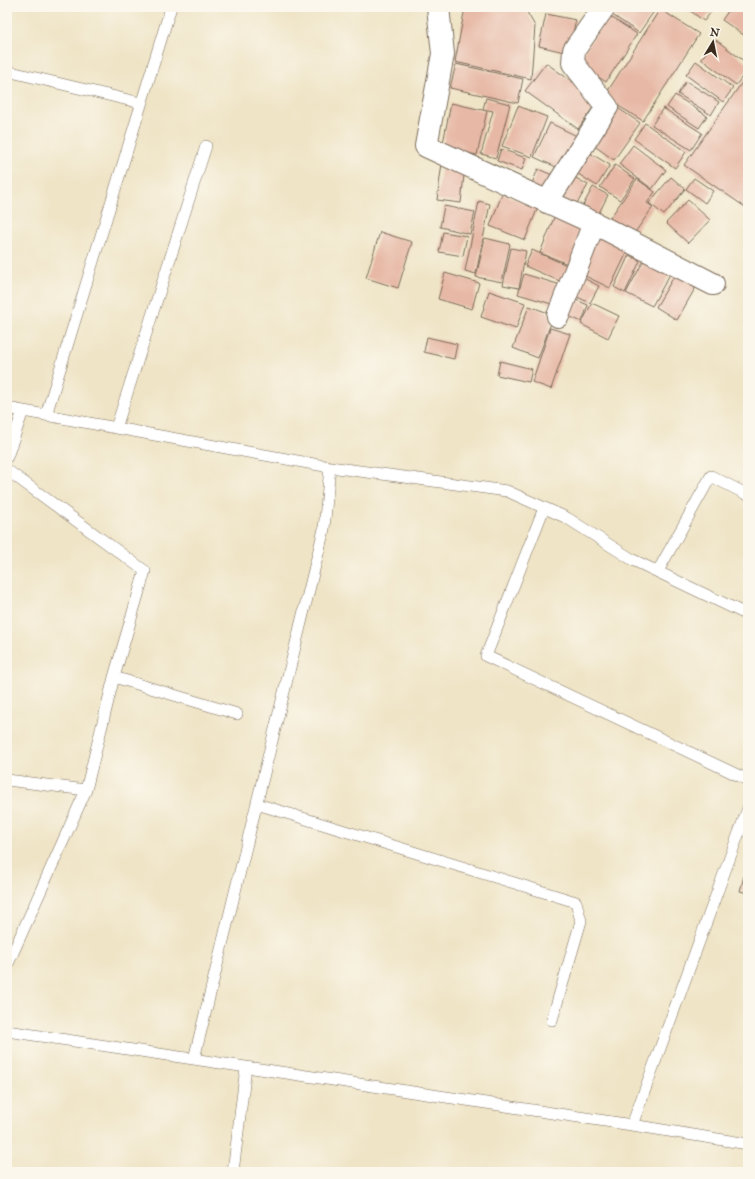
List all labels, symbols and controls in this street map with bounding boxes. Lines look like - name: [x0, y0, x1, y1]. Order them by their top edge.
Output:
- north arrow: [693, 22, 733, 62]
- text: N: [709, 25, 721, 40]

